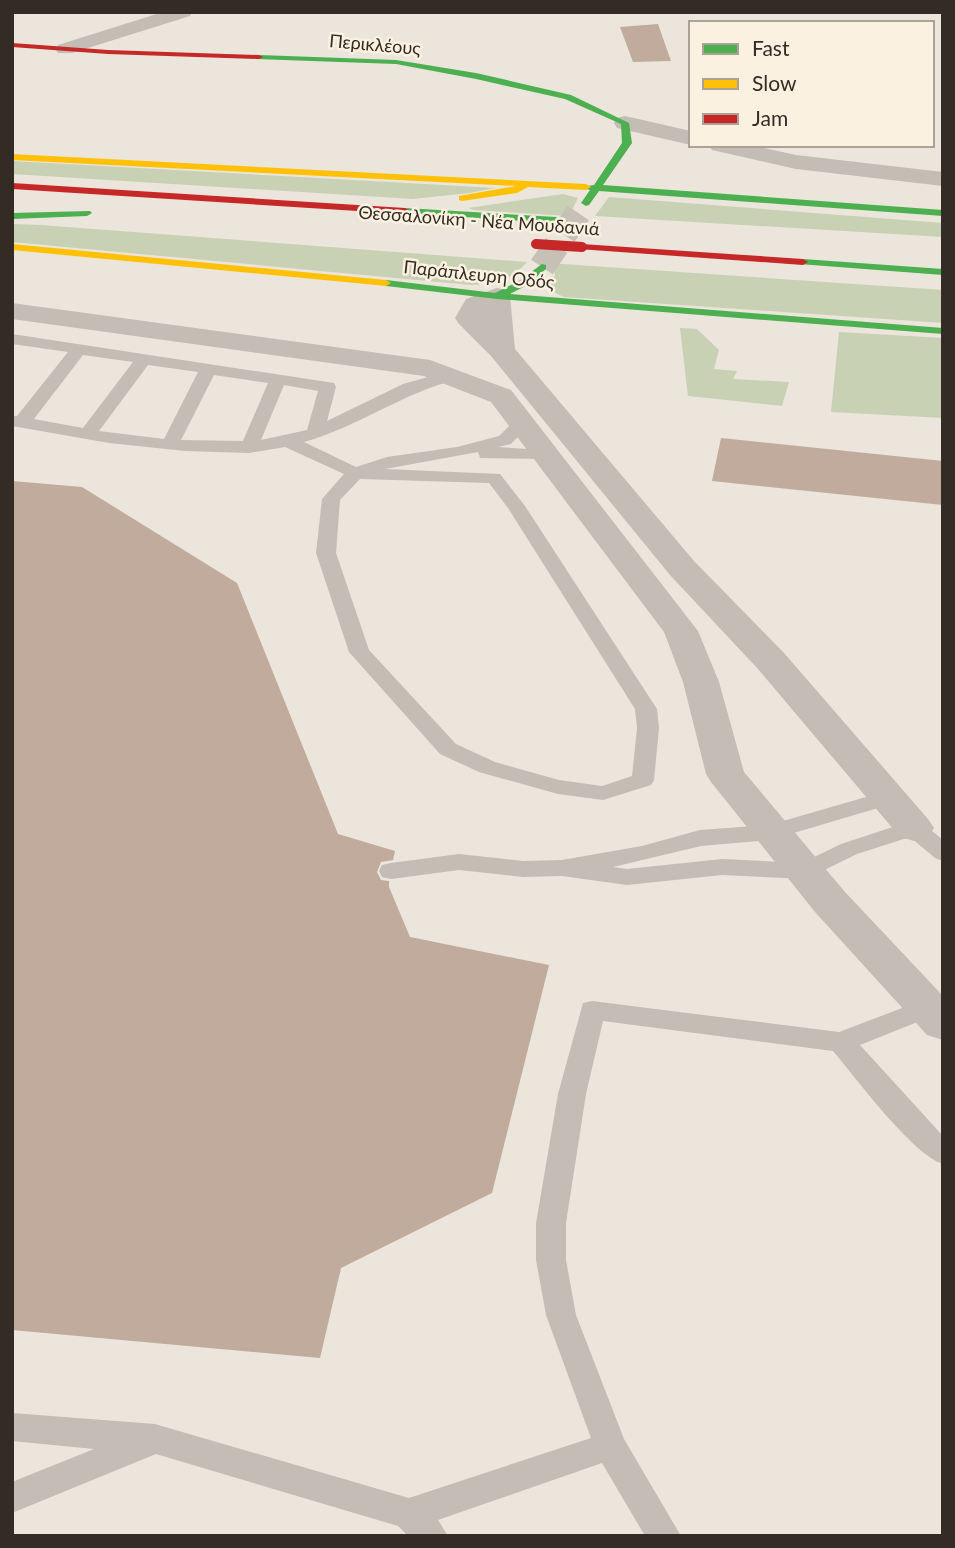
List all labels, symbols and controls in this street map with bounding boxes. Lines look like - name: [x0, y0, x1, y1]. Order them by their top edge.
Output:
- legend: [689, 21, 934, 147]
- street label: Περικλέους: [328, 29, 422, 59]
- text: Fast: [752, 35, 790, 60]
- text: Slow: [752, 70, 797, 95]
- text: Jam: [752, 105, 788, 130]
- street label: Θεσσαλονίκη - Νέα Μουδανιά: [358, 201, 601, 239]
- street label: Παράπλευρη Οδός: [402, 255, 556, 293]

